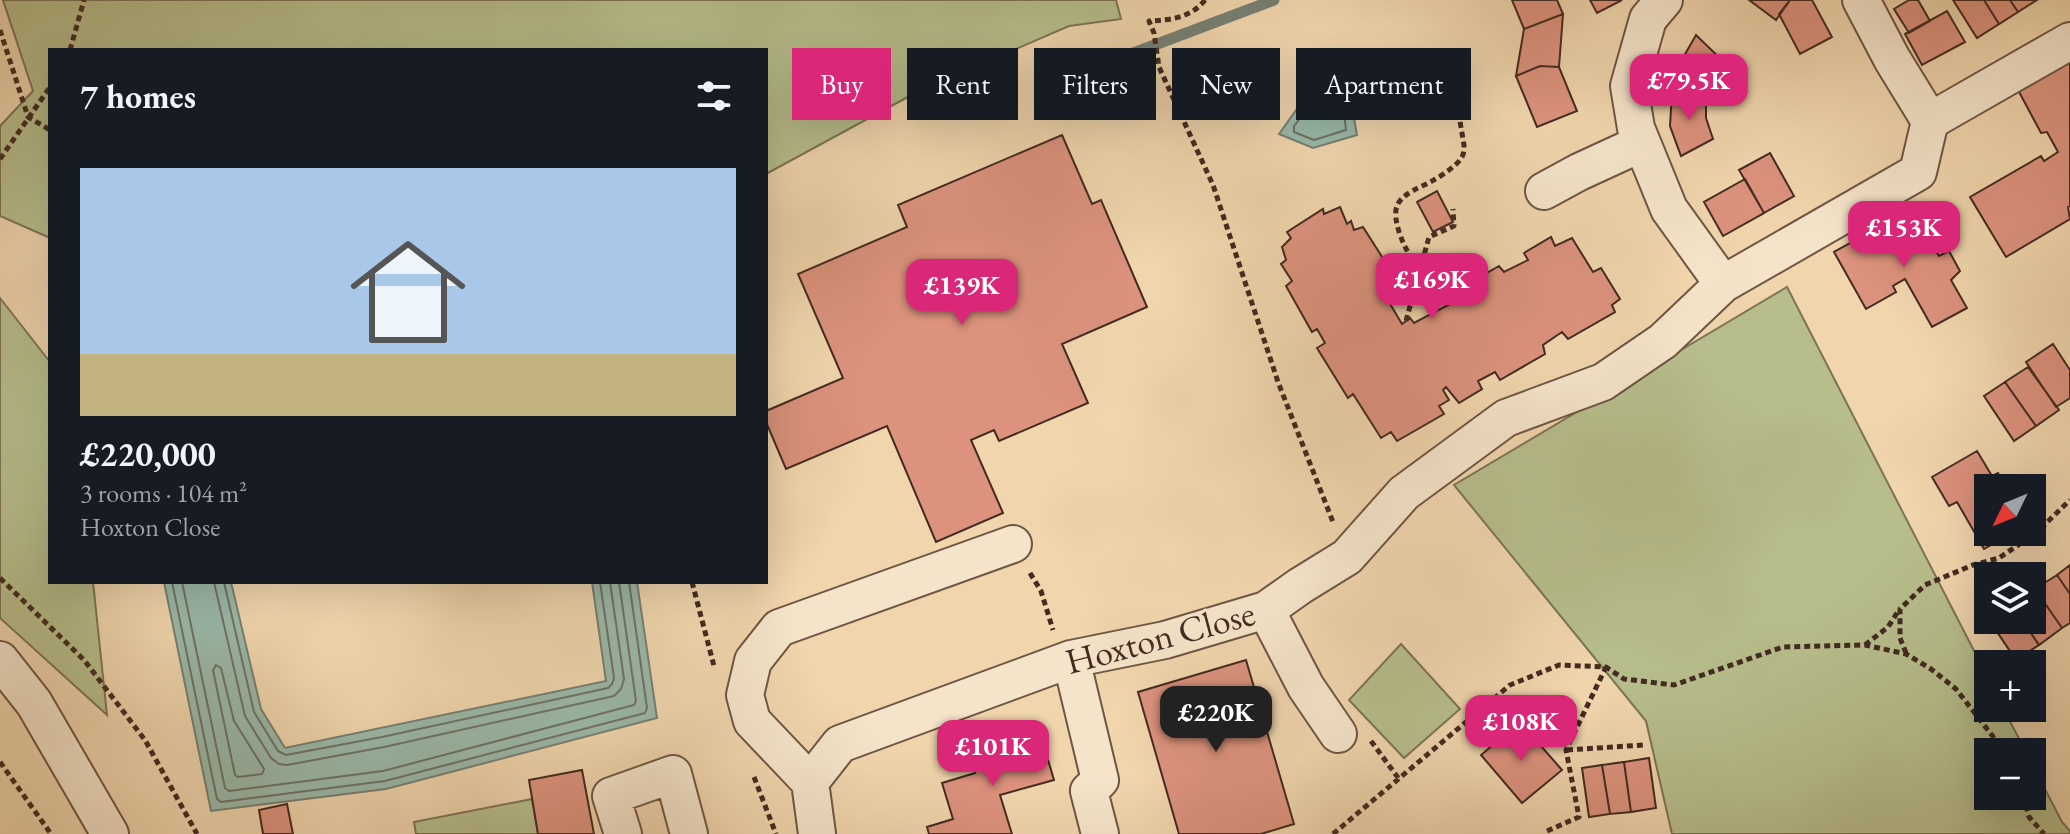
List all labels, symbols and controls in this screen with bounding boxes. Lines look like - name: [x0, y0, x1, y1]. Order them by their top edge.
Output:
- chip: Buy: [792, 48, 891, 120]
- chip: Rent: [907, 48, 1018, 120]
- chip: Filters: [1034, 48, 1156, 120]
- chip: New: [1172, 48, 1280, 120]
- chip: Apartment: [1296, 48, 1471, 120]
- pin: £79.5K: [1624, 54, 1754, 122]
- text: £79.5K: [1648, 63, 1730, 97]
- text: 7 homes: [80, 74, 196, 118]
- icon: filters: [692, 74, 736, 118]
- pin: £153K: [1848, 201, 1960, 269]
- text: £153K: [1866, 210, 1942, 244]
- icon: home: [336, 220, 480, 364]
- pin: £169K: [1376, 253, 1488, 321]
- pin: £139K: [906, 259, 1018, 327]
- text: £169K: [1394, 262, 1470, 296]
- text: £139K: [924, 268, 1000, 302]
- text: £220,000: [80, 432, 216, 476]
- north arrow: [1974, 474, 2046, 546]
- map controls: [1974, 474, 2046, 810]
- text: 3 rooms · 104 m²: [80, 476, 247, 510]
- text: Hoxton Close: [80, 510, 220, 544]
- button: layers: [1974, 562, 2046, 634]
- street label: Hoxton Close: [1060, 589, 1260, 685]
- button: +: [1974, 650, 2046, 722]
- pin: £220K: [1160, 686, 1272, 754]
- text: £220K: [1178, 695, 1254, 729]
- pin: £108K: [1465, 695, 1577, 763]
- text: £108K: [1483, 704, 1559, 738]
- pin: £101K: [937, 720, 1049, 788]
- text: £101K: [955, 729, 1031, 763]
- button: −: [1974, 738, 2046, 810]

